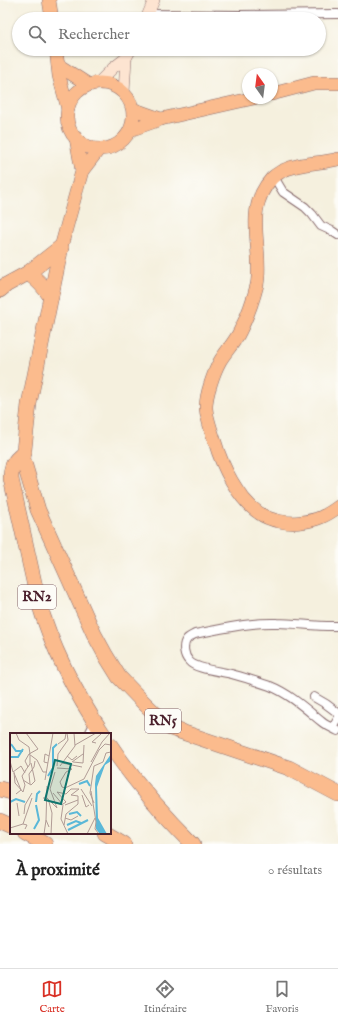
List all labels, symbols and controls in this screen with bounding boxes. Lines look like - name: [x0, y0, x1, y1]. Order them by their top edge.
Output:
- search box: [12, 12, 326, 56]
- icon: search: [26, 23, 48, 45]
- text: Rechercher: [58, 25, 130, 44]
- north arrow: [242, 68, 278, 104]
- road number: RN2: [18, 585, 56, 609]
- road number: RN5: [145, 709, 181, 733]
- inset map: [10, 733, 111, 834]
- text: À proximité: [16, 860, 100, 881]
- text: 0 résultats: [268, 862, 322, 879]
- tab: Carte: [39, 978, 65, 1016]
- tab: Itinéraire: [144, 978, 187, 1016]
- tab: Favoris: [266, 978, 299, 1016]

